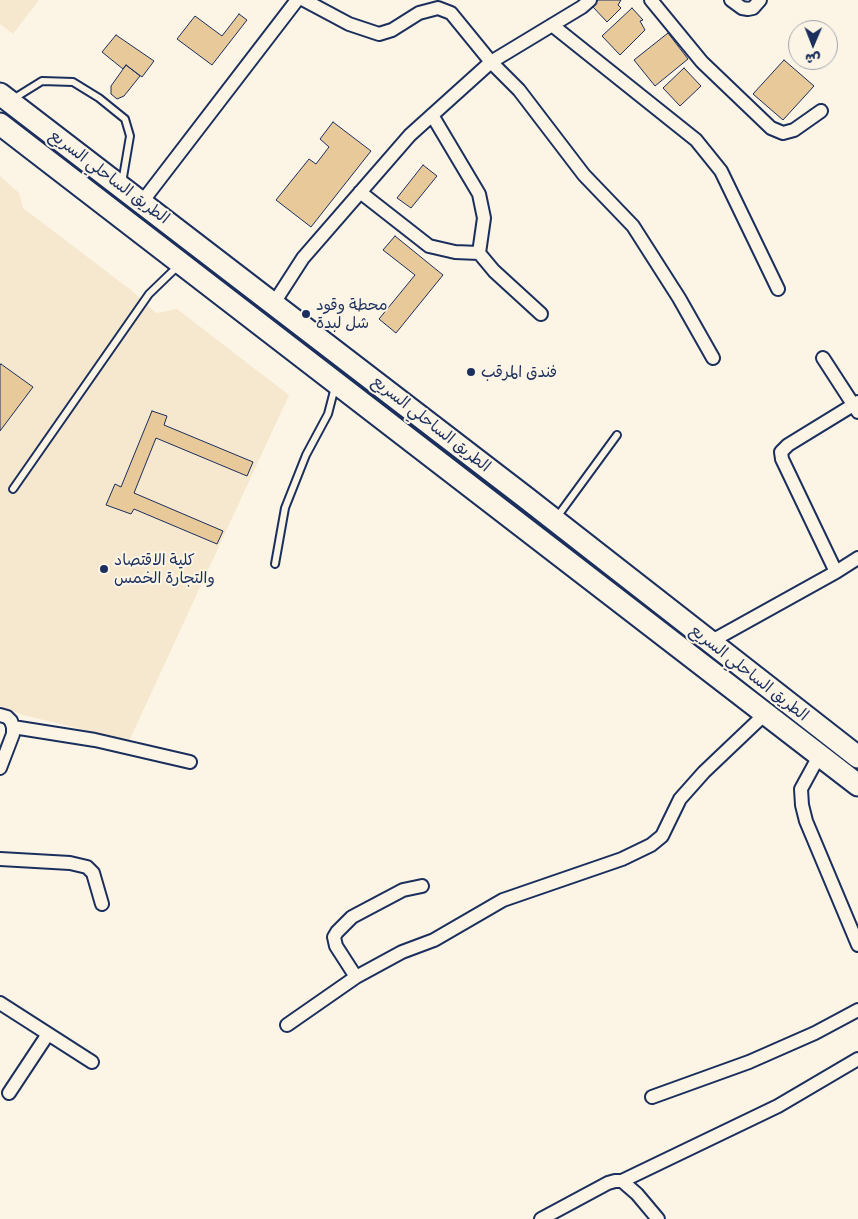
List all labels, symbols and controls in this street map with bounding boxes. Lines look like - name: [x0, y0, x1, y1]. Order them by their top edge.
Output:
- north arrow: [788, 20, 838, 70]
- text: ش: [805, 50, 821, 68]
- street label: الطريق الساحلي السريع: [45, 126, 173, 228]
- place label: محطة وقود شل لبدة: [316, 295, 388, 333]
- marker: محطة وقود شل لبدة: [300, 308, 312, 320]
- place label: فندق المرقب: [481, 362, 557, 382]
- marker: فندق المرقب: [465, 366, 477, 378]
- street label: الطريق الساحلي السريع: [368, 372, 494, 476]
- place label: كلية الاقتصاد والتجارة الخمس: [114, 550, 215, 588]
- marker: كلية الاقتصاد والتجارة الخمس: [98, 563, 110, 575]
- street label: الطريق الساحلي السريع: [686, 621, 812, 725]

